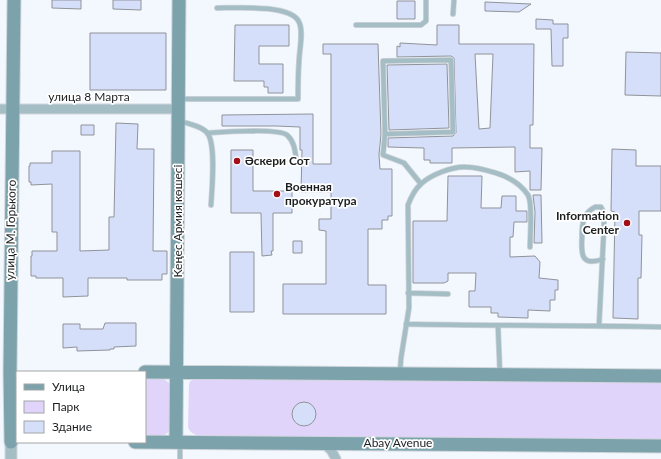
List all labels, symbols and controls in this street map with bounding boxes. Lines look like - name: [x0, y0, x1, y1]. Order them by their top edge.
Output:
- street label: улица 8 Марта: [48, 89, 130, 104]
- place label: Әскери Сот: [245, 153, 310, 168]
- marker: Әскери Сот: [232, 156, 242, 166]
- street label: Кеңес Армия көшесі: [170, 164, 185, 277]
- street label: улица М. Горького: [2, 179, 19, 281]
- place label: Военная прокуратура: [285, 179, 357, 208]
- marker: Военная прокуратура: [272, 189, 282, 199]
- place label: Information Center: [556, 208, 620, 237]
- marker: Information Center: [622, 218, 632, 228]
- legend: [16, 371, 146, 443]
- text: Улица: [52, 379, 85, 394]
- text: Парк: [52, 399, 80, 414]
- text: Здание: [52, 419, 92, 434]
- street label: Abay Avenue: [364, 435, 432, 450]

